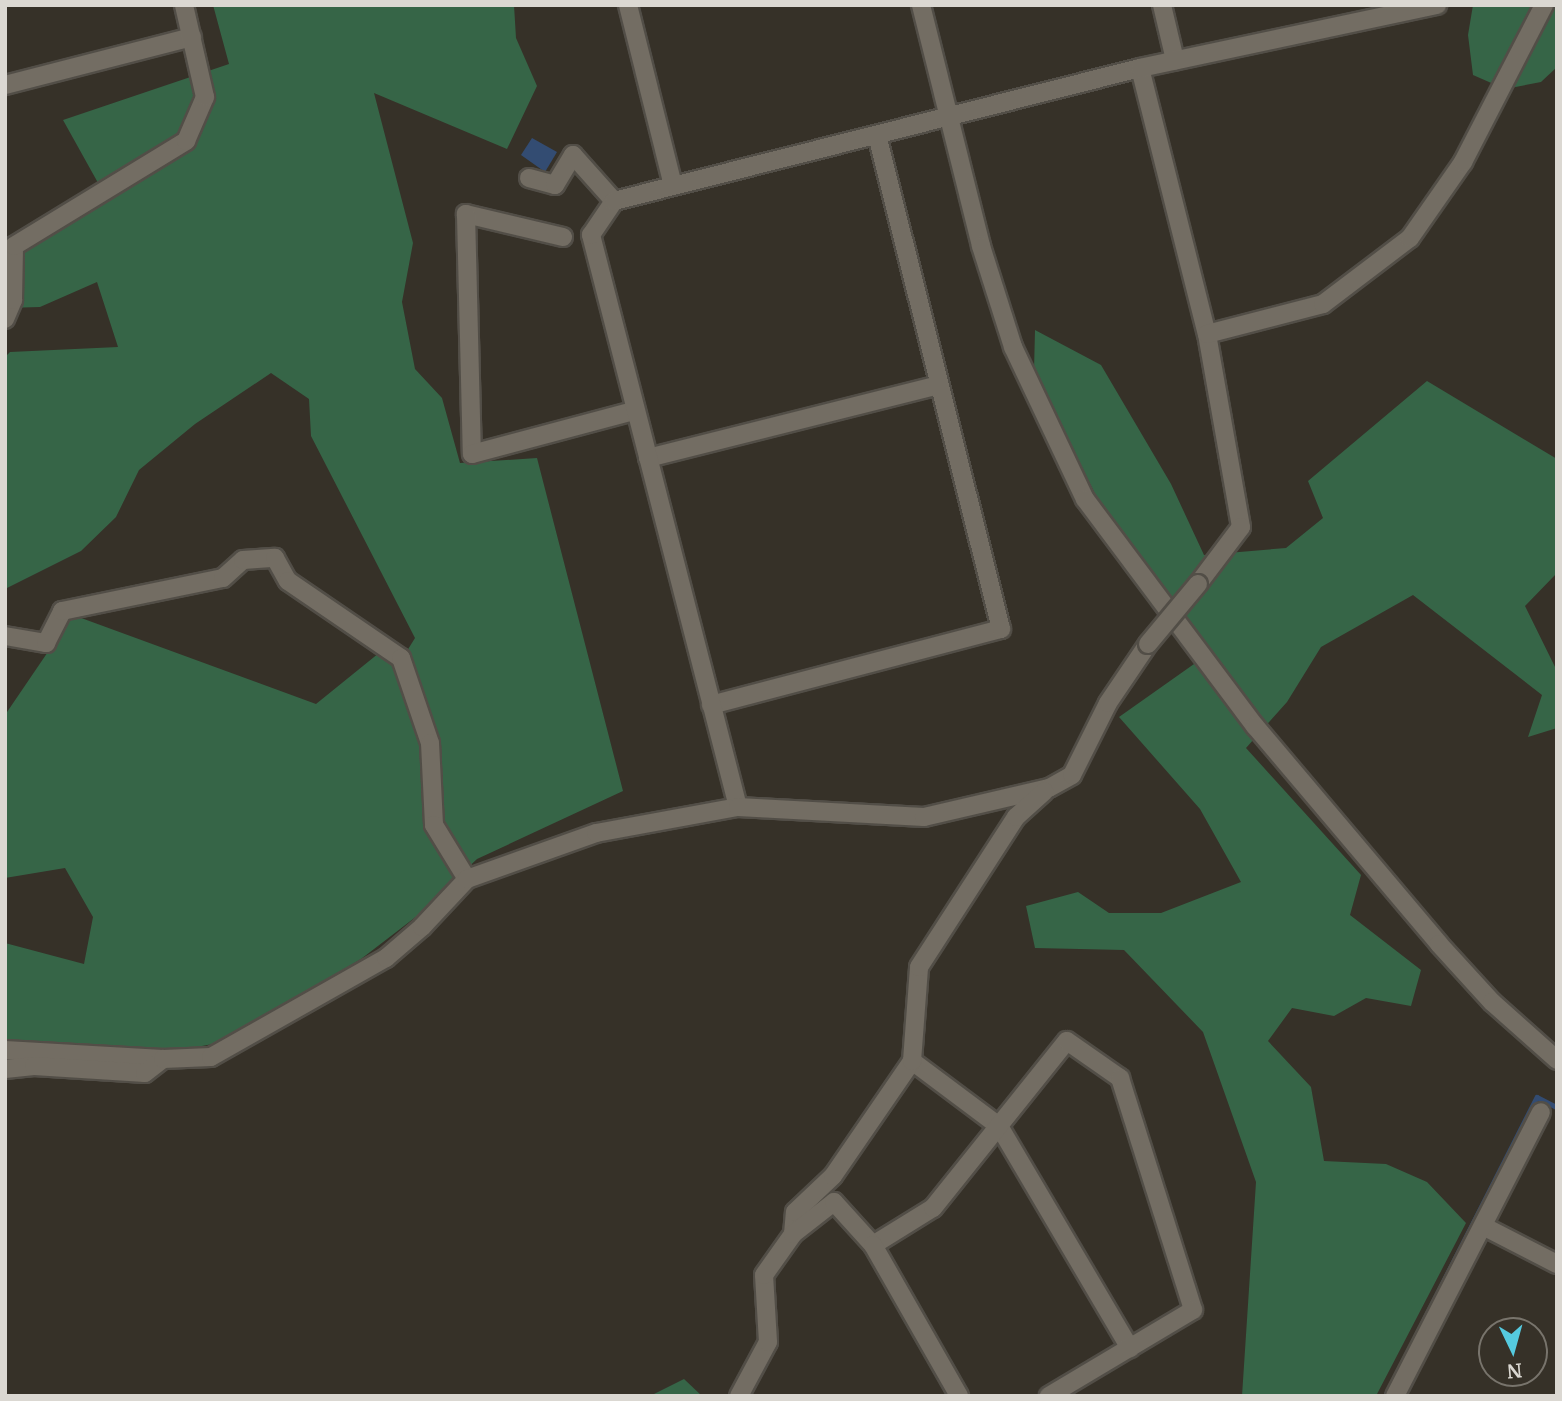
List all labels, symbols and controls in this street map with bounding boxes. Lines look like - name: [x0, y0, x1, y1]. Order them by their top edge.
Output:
- north arrow: [1478, 1317, 1548, 1387]
- text: N: [1506, 1358, 1523, 1384]

